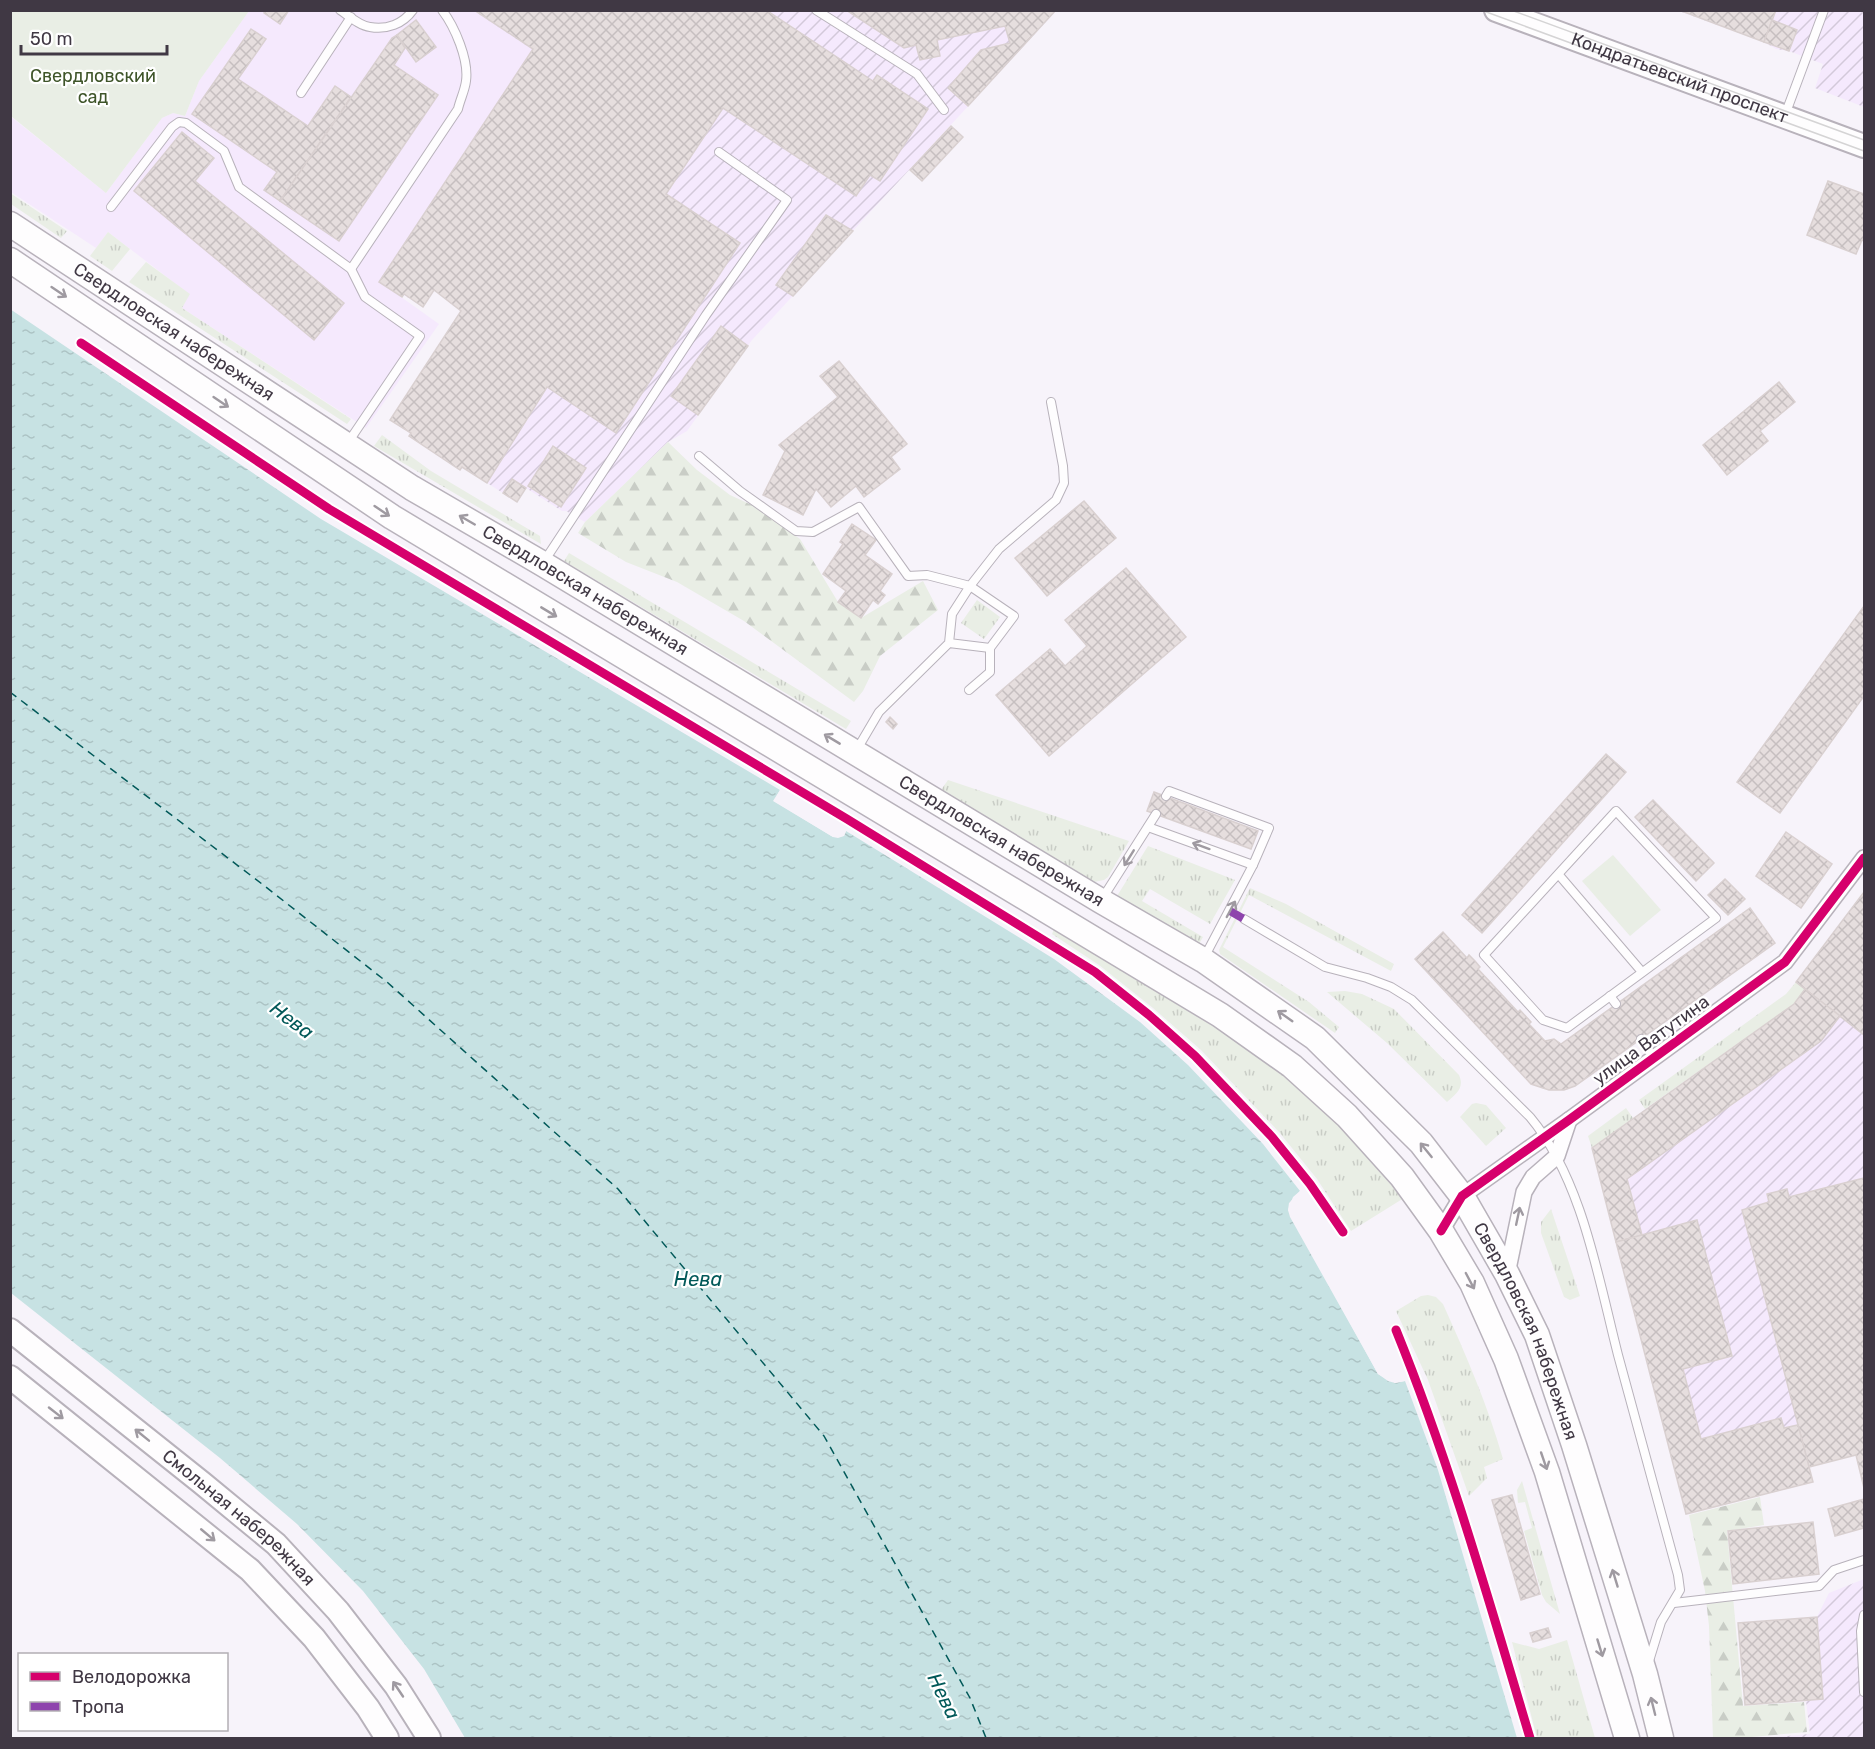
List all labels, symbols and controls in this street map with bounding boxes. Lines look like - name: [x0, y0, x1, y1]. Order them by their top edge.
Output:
- scale bar: [21, 18, 166, 56]
- text: 50 m: [30, 28, 73, 50]
- street label: Кондратьевский проспект: [1568, 28, 1791, 128]
- park label: Свердловский сад: [30, 65, 156, 108]
- street label: Свердловская набережная: [69, 258, 278, 406]
- one-way arrow: [50, 287, 67, 299]
- one-way arrow: [212, 396, 228, 408]
- one-way arrow: [373, 505, 390, 517]
- one-way arrow: [459, 514, 476, 526]
- street label: Свердловская набережная: [478, 520, 692, 660]
- one-way arrow: [540, 606, 557, 618]
- one-way arrow: [824, 733, 841, 745]
- street label: Свердловская набережная: [895, 771, 1108, 911]
- one-way arrow: [1192, 840, 1210, 851]
- one-way arrow: [1122, 849, 1134, 866]
- one-way arrow: [1225, 900, 1237, 918]
- street label: улица Ватутина: [1589, 990, 1713, 1090]
- water label: Нева: [265, 996, 319, 1044]
- one-way arrow: [1277, 1010, 1294, 1022]
- one-way arrow: [1419, 1142, 1432, 1158]
- one-way arrow: [1513, 1207, 1524, 1227]
- street label: Свердловская набережная: [1469, 1218, 1583, 1443]
- water label: Нева: [674, 1267, 722, 1291]
- one-way arrow: [1464, 1272, 1476, 1289]
- one-way arrow: [48, 1407, 64, 1420]
- one-way arrow: [134, 1428, 150, 1441]
- street label: Смольная набережная: [158, 1445, 320, 1590]
- one-way arrow: [1539, 1452, 1550, 1470]
- one-way arrow: [200, 1529, 216, 1542]
- one-way arrow: [1609, 1569, 1620, 1588]
- one-way arrow: [1595, 1638, 1606, 1657]
- legend: [18, 1653, 228, 1731]
- text: Велодорожка: [72, 1666, 191, 1688]
- water label: Нева: [923, 1669, 966, 1723]
- one-way arrow: [391, 1681, 404, 1698]
- text: Тропа: [72, 1696, 124, 1718]
- one-way arrow: [1647, 1697, 1658, 1716]

